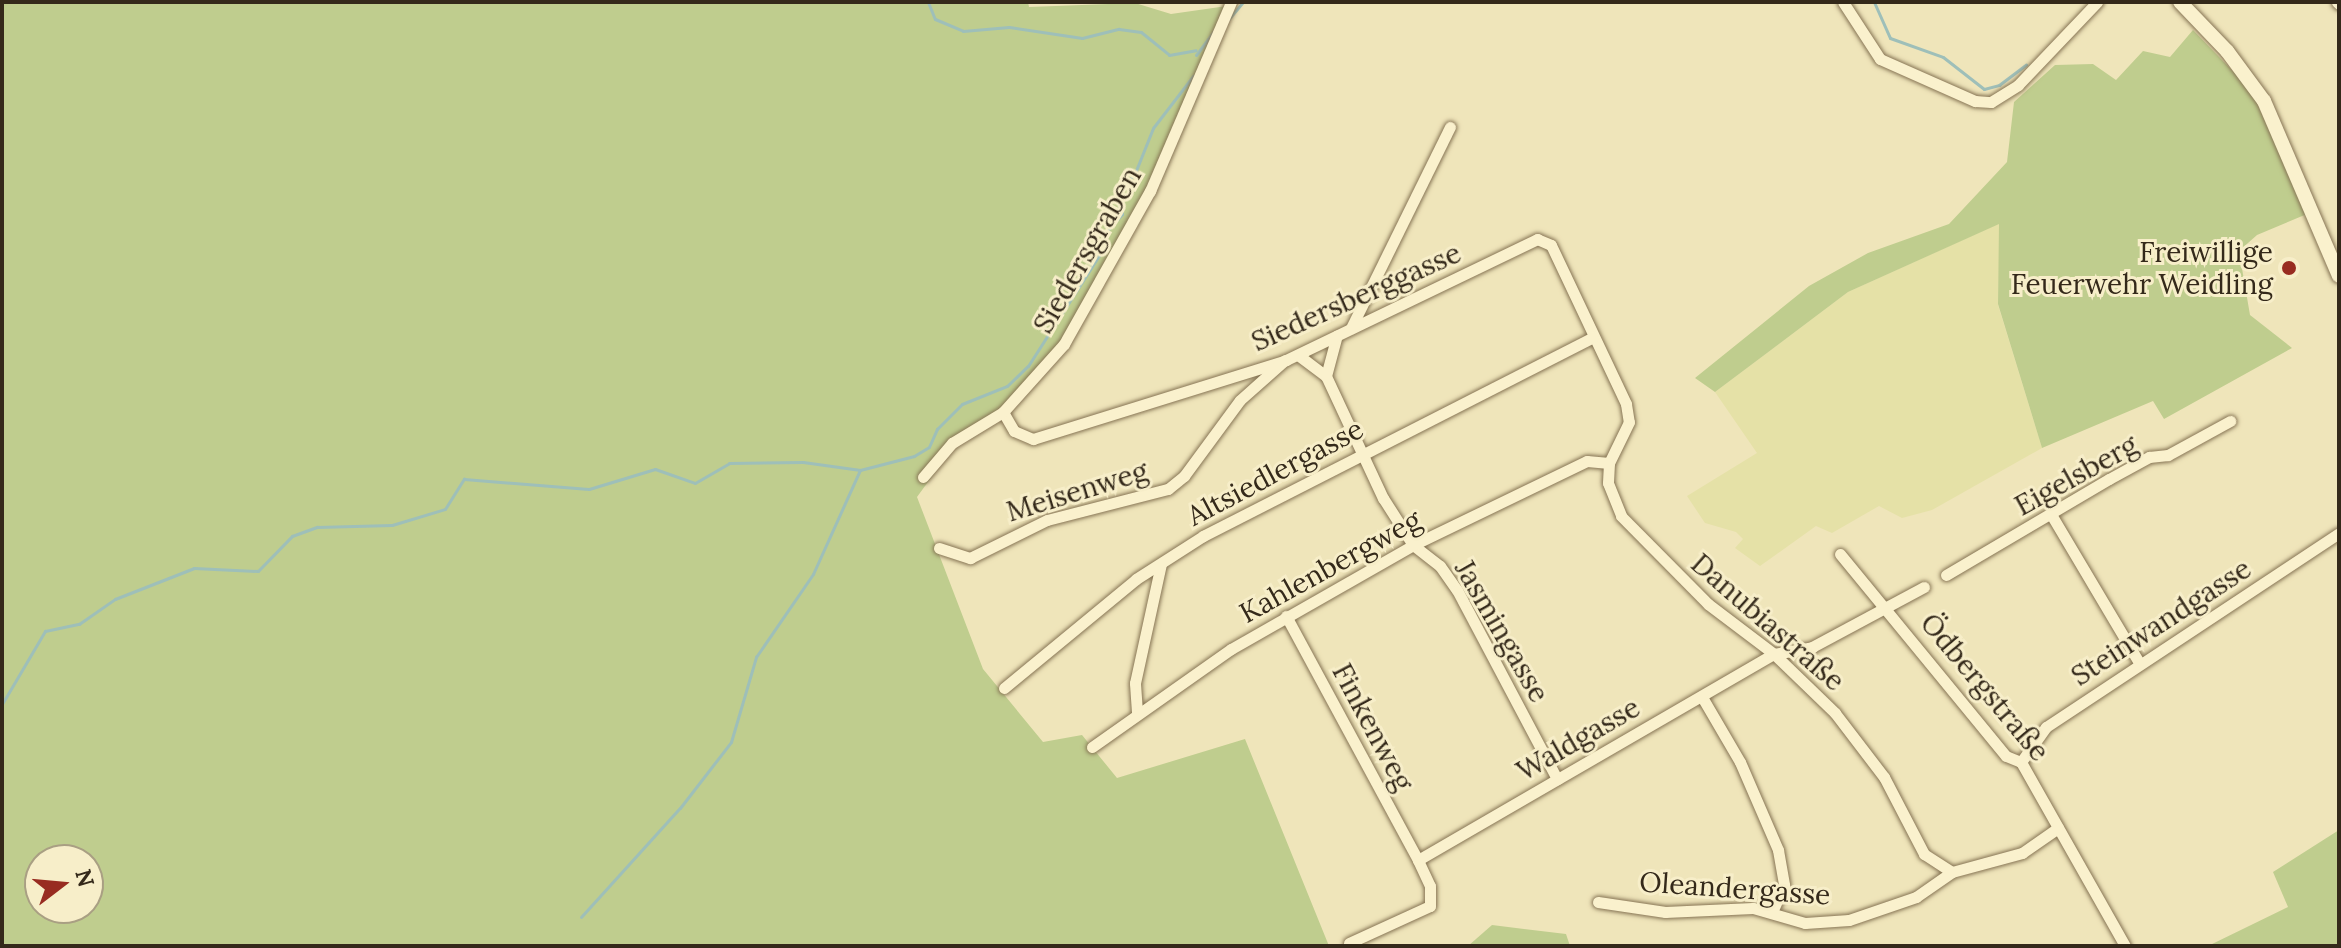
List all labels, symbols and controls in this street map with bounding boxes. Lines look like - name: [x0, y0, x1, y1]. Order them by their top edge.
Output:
- street label: Siedersgraben: [1026, 161, 1148, 339]
- place label: Freiwillige Feuerwehr Weidling: [2011, 235, 2273, 301]
- street label: Siedersberggasse: [1246, 236, 1466, 358]
- marker: Freiwillige Feuerwehr Weidling: [2280, 259, 2298, 277]
- street label: Altsiedlergasse: [1181, 412, 1369, 532]
- street label: Eigelsberg: [2009, 428, 2143, 522]
- street label: Meisenweg: [1002, 454, 1152, 528]
- street label: Kahlenbergweg: [1233, 502, 1427, 630]
- street label: Danubiastraße: [1685, 546, 1851, 698]
- street label: Steinwandgasse: [2065, 551, 2257, 693]
- street label: Jasmingasse: [1448, 554, 1556, 708]
- street label: Ödbergstraße: [1914, 606, 2056, 768]
- street label: Finkenweg: [1325, 658, 1421, 796]
- street label: Waldgasse: [1510, 690, 1646, 788]
- north arrow: [24, 844, 104, 924]
- street label: Oleandergasse: [1638, 865, 1832, 911]
- text: N: [69, 866, 101, 890]

